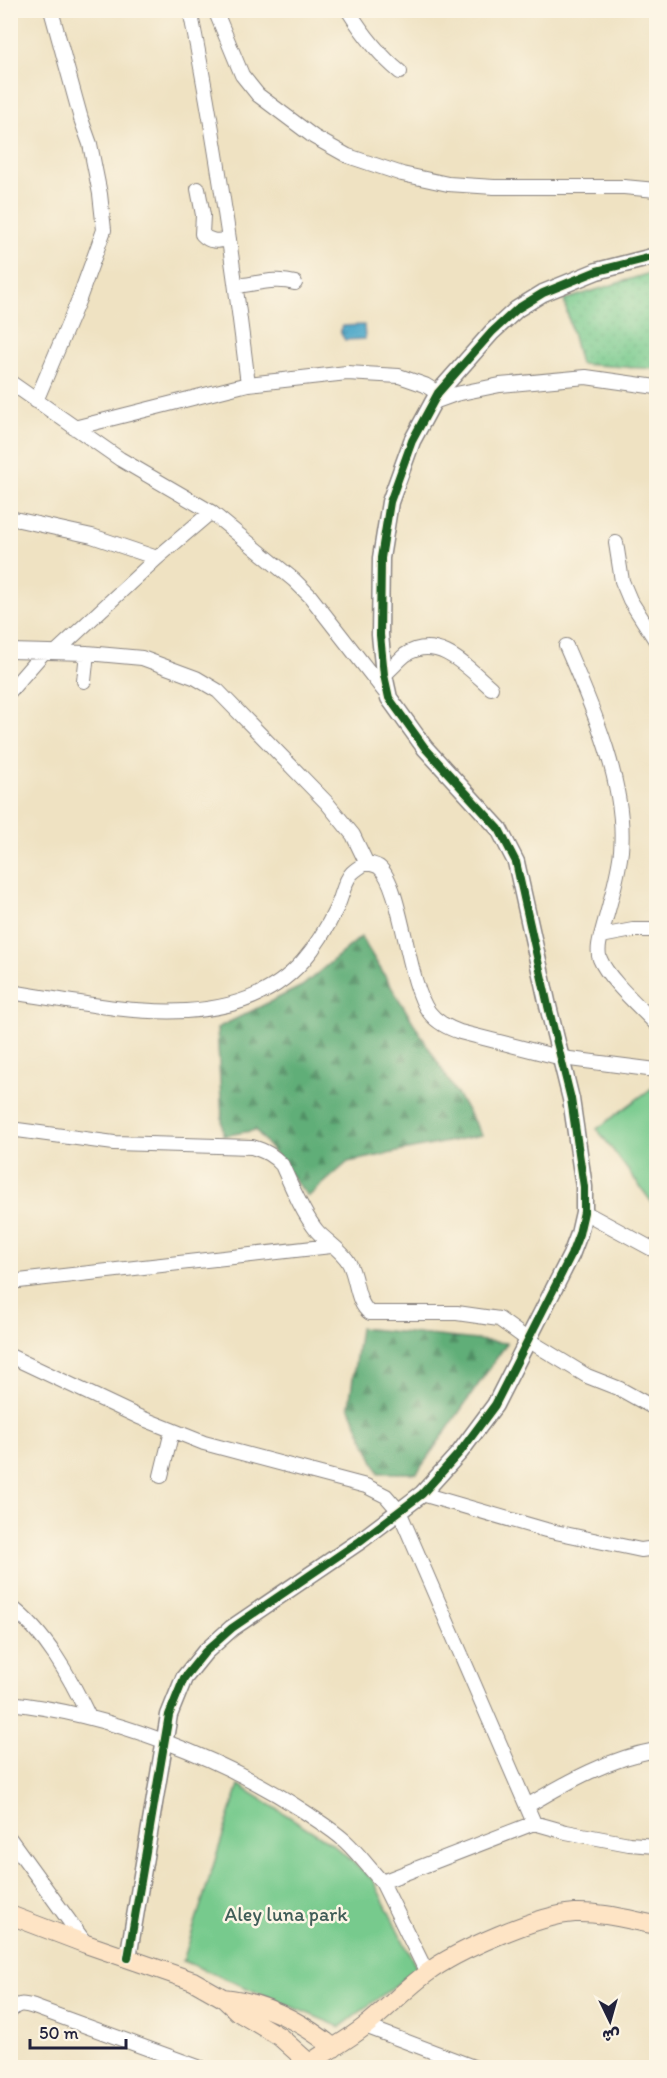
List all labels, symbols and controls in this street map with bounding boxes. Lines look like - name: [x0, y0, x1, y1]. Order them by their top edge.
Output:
- park label: Aley luna park: [224, 1902, 348, 1926]
- north arrow: [580, 1991, 640, 2051]
- scale bar: [30, 2012, 126, 2050]
- text: 50 m: [39, 2022, 79, 2044]
- text: ش: [602, 2025, 621, 2046]

